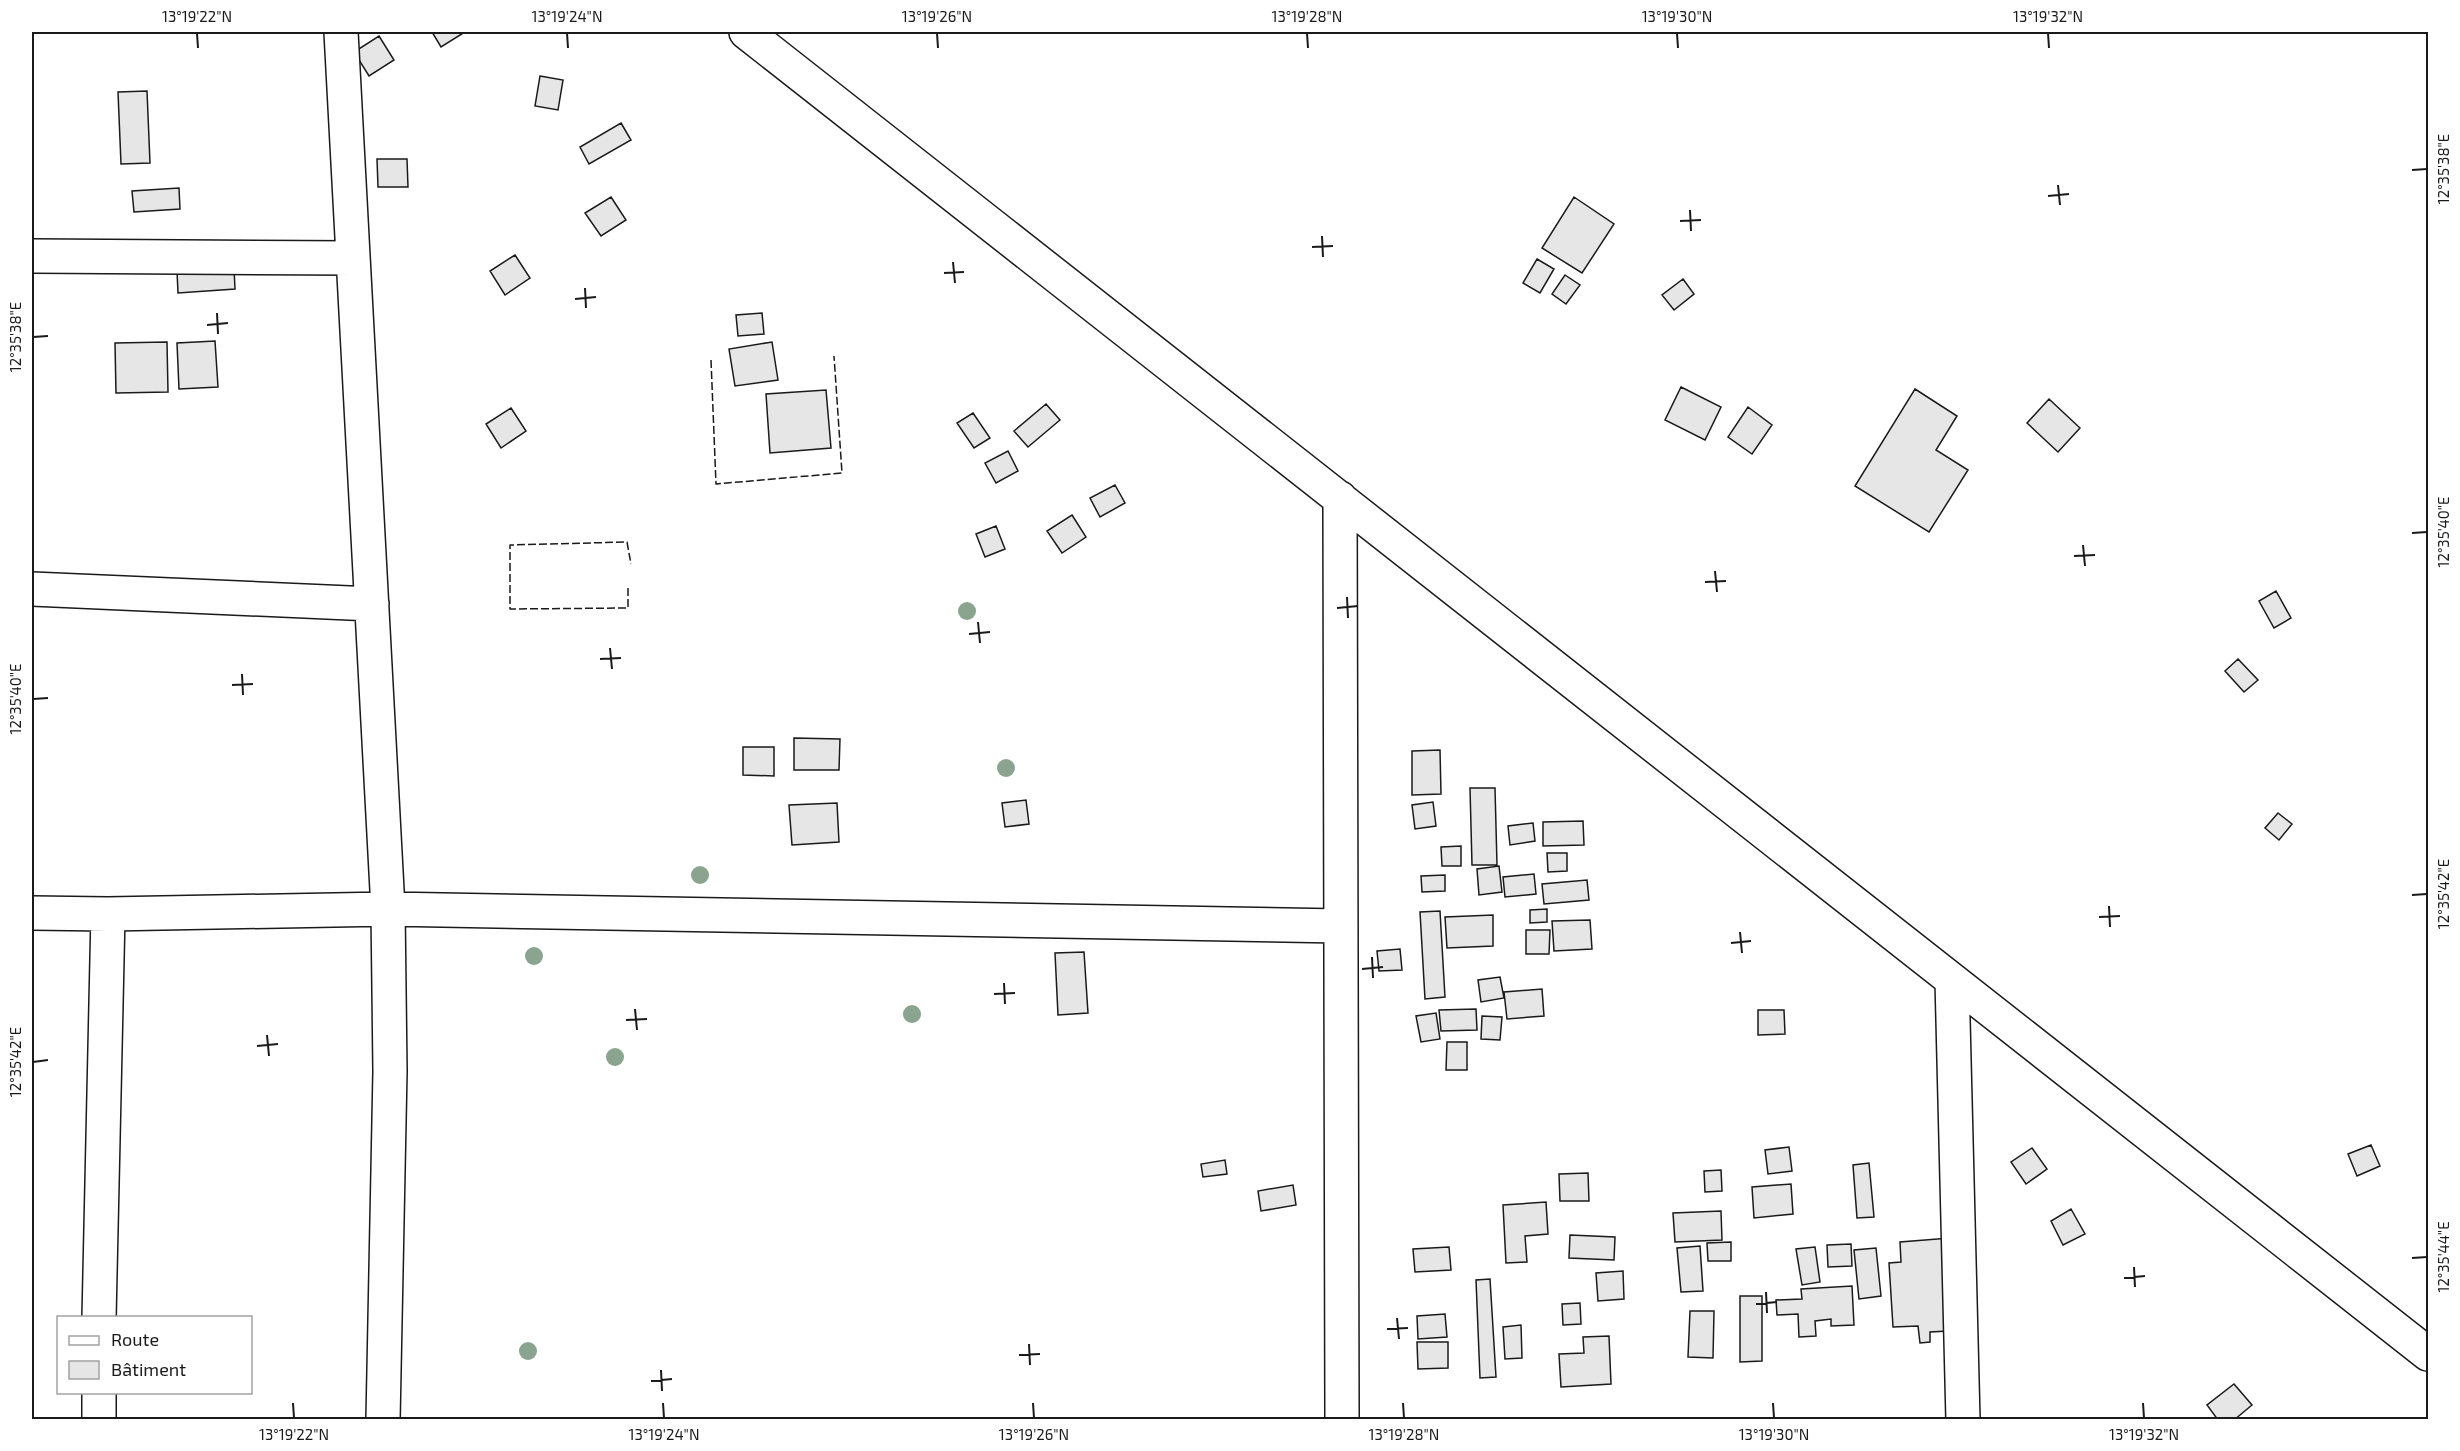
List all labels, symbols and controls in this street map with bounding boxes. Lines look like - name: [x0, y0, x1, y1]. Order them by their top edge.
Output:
- text: 13°19'22"N: [162, 7, 232, 25]
- text: 13°19'24"N: [532, 7, 602, 25]
- text: 13°19'26"N: [902, 7, 972, 25]
- text: 13°19'28"N: [1272, 7, 1342, 25]
- text: 13°19'30"N: [1642, 7, 1712, 25]
- text: 13°19'32"N: [2013, 7, 2083, 25]
- text: 12°35'38"E: [2434, 134, 2452, 204]
- text: 12°35'38"E: [6, 302, 24, 372]
- text: 12°35'40"E: [2434, 496, 2452, 568]
- text: 12°35'40"E: [6, 663, 24, 735]
- text: 12°35'42"E: [2434, 859, 2452, 929]
- text: 12°35'42"E: [6, 1027, 24, 1097]
- text: 12°35'44"E: [2434, 1221, 2452, 1293]
- legend: [57, 1316, 252, 1394]
- text: Route: [111, 1328, 159, 1350]
- text: Bâtiment: [111, 1358, 186, 1380]
- text: 13°19'22"N: [259, 1425, 329, 1443]
- text: 13°19'24"N: [629, 1425, 699, 1443]
- text: 13°19'26"N: [999, 1425, 1069, 1443]
- text: 13°19'28"N: [1369, 1425, 1439, 1443]
- text: 13°19'30"N: [1739, 1425, 1809, 1443]
- text: 13°19'32"N: [2109, 1425, 2179, 1443]

